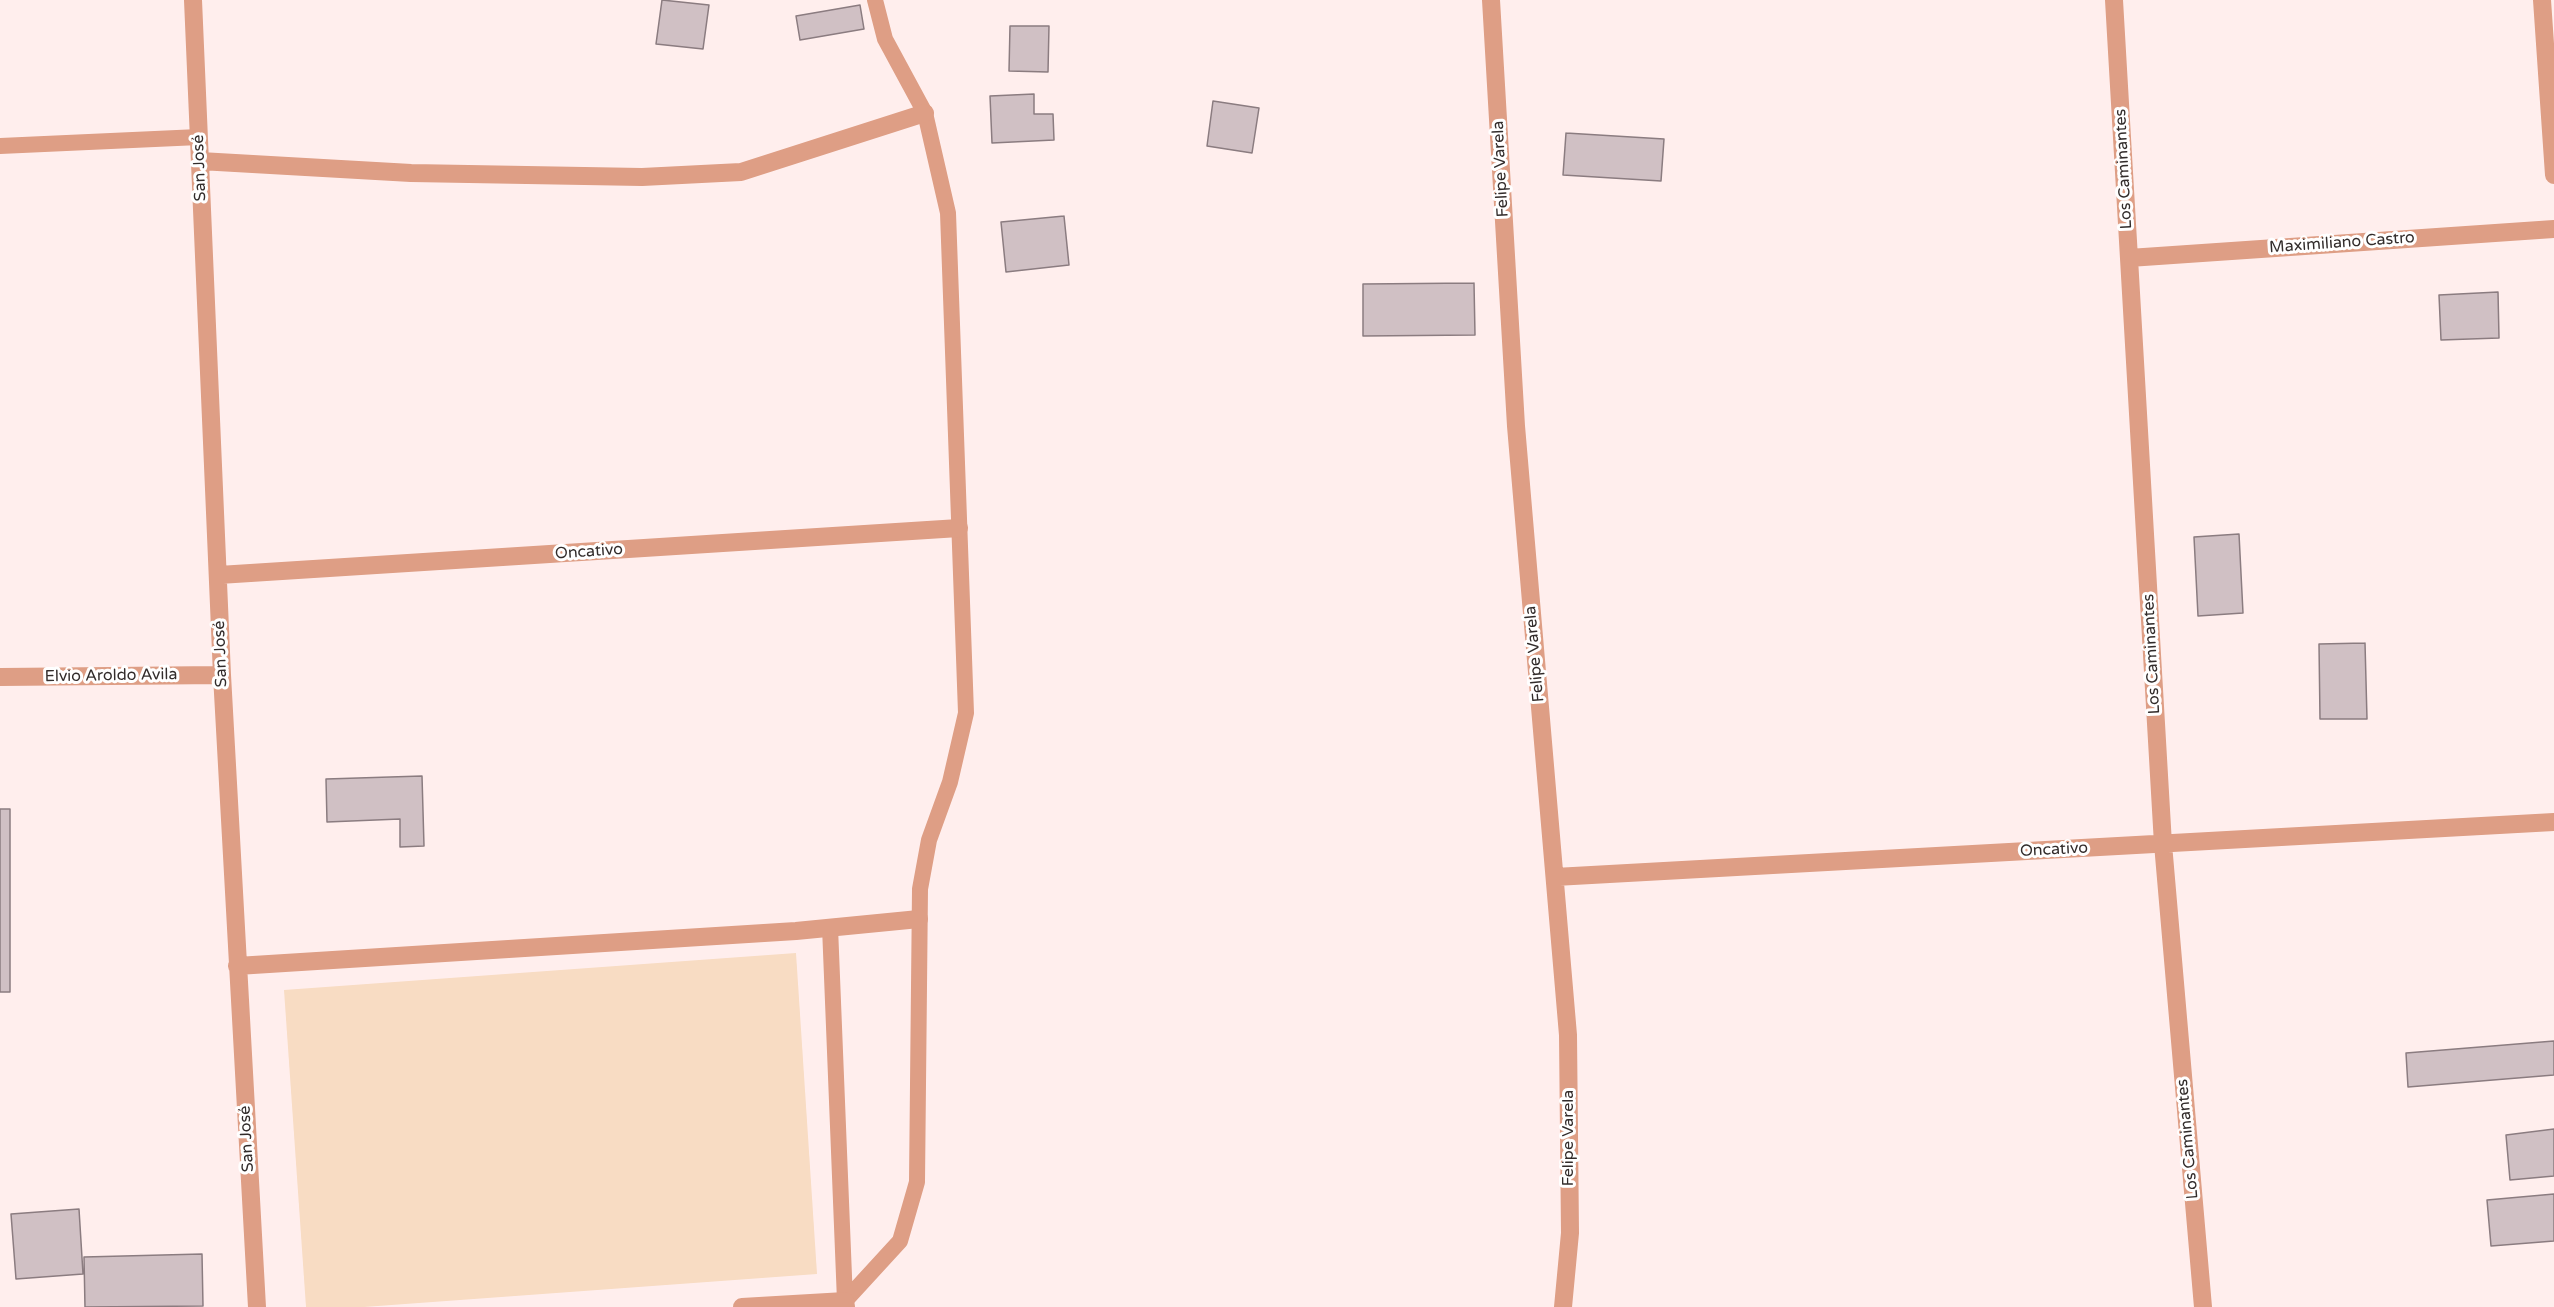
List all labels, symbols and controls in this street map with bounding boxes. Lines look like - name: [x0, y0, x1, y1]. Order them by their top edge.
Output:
- street label: Los Caminantes: [2111, 108, 2137, 230]
- street label: Felipe Varela: [1489, 120, 1513, 218]
- street label: San José: [189, 134, 211, 202]
- street label: Maximiliano Castro: [2269, 228, 2415, 258]
- street label: Oncativo: [554, 540, 624, 564]
- street label: Los Caminantes: [2139, 593, 2165, 715]
- street label: Felipe Varela: [1521, 605, 1549, 703]
- street label: San José: [210, 620, 232, 688]
- street label: Elvio Aroldo Avila: [44, 665, 178, 687]
- street label: Oncativo: [2019, 839, 2089, 861]
- street label: Los Caminantes: [2173, 1078, 2203, 1200]
- street label: Felipe Varela: [1559, 1090, 1579, 1186]
- street label: San José: [236, 1105, 258, 1173]

